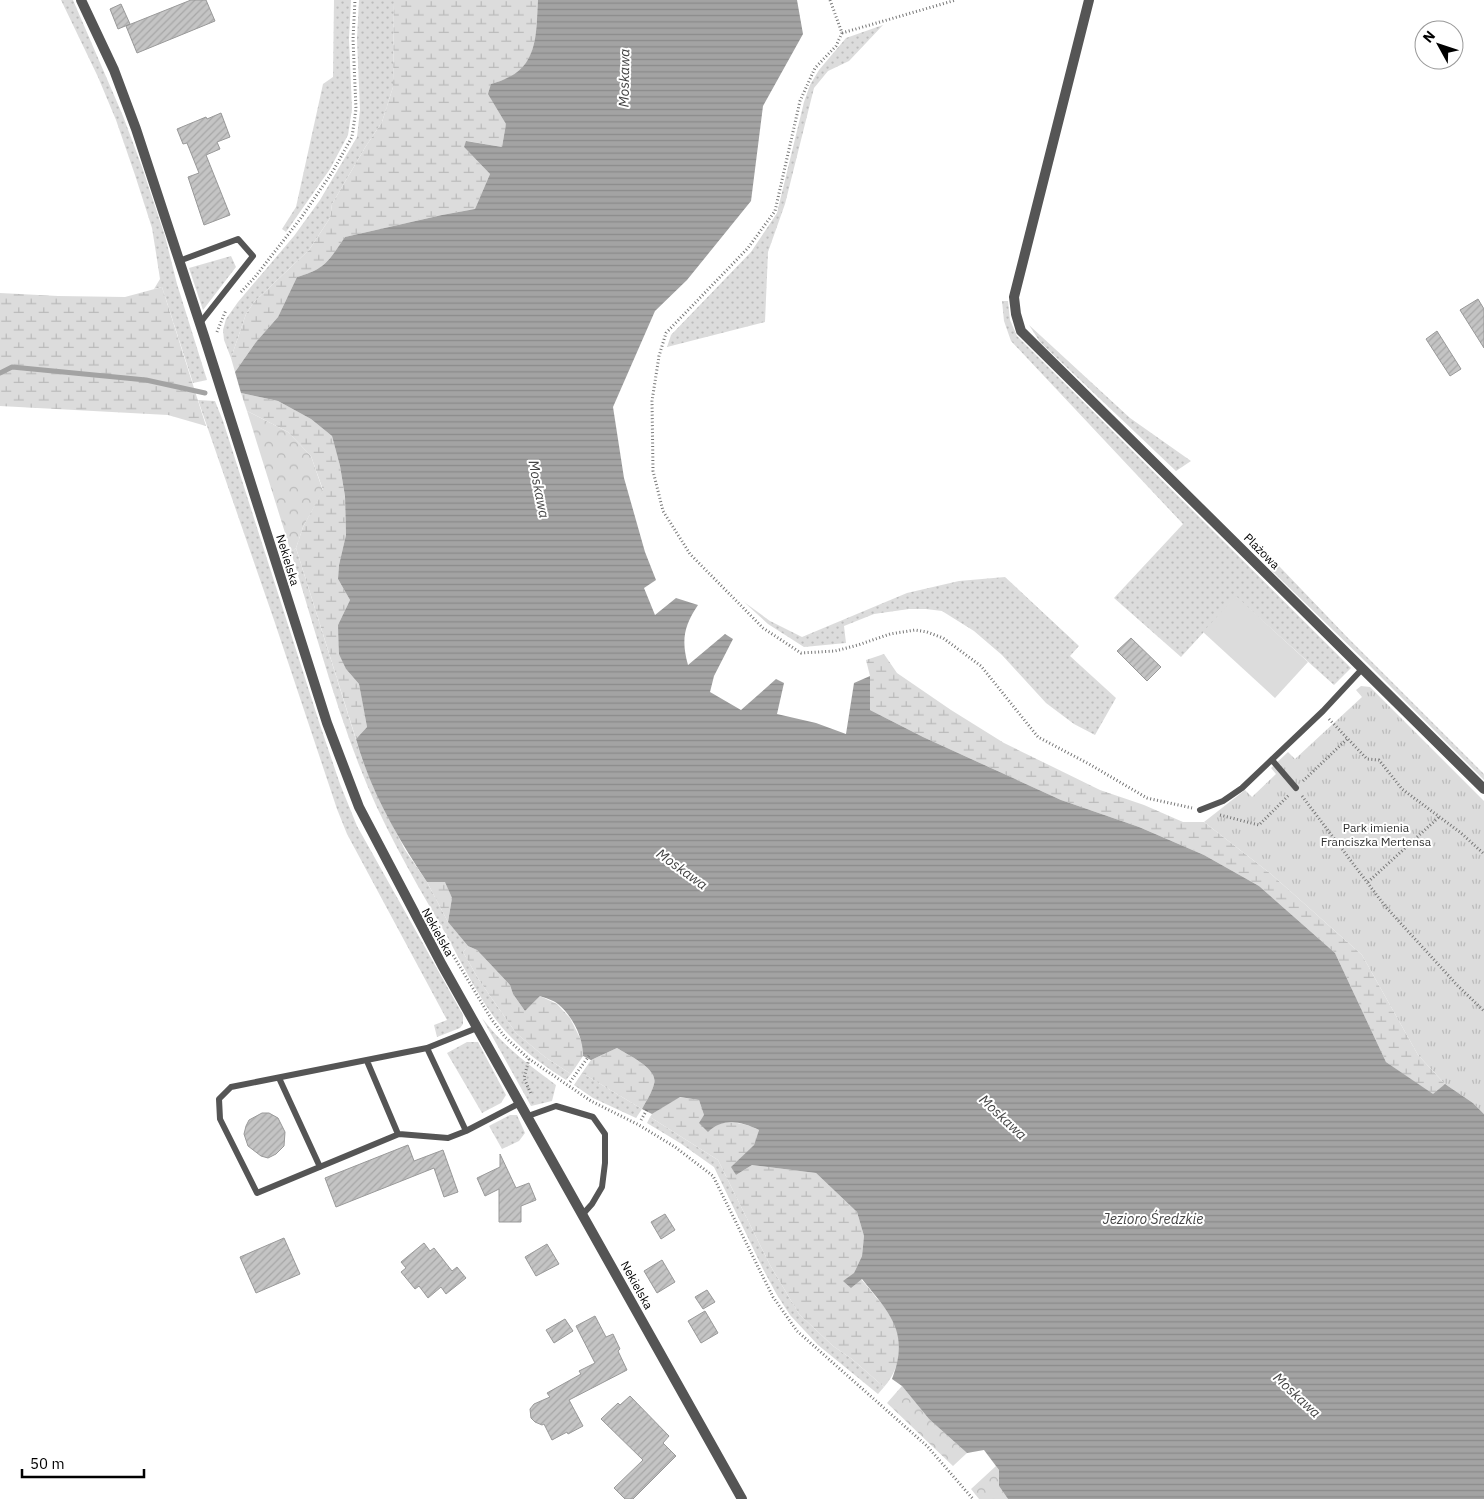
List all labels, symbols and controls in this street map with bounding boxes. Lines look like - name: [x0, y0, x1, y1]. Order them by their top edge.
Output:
- north arrow: [1414, 20, 1464, 70]
- text: N: [1419, 27, 1439, 46]
- water label: Moskawa: [614, 49, 634, 107]
- water label: Moskawa: [525, 458, 553, 520]
- street label: Plażowa: [1241, 530, 1283, 572]
- street label: Nekielska: [273, 533, 303, 588]
- park label: Park imienia Franciszka Mertensa: [1321, 820, 1432, 849]
- water label: Moskawa: [653, 844, 711, 894]
- street label: Nekielska: [419, 905, 458, 959]
- water label: Moskawa: [975, 1090, 1031, 1144]
- water label: Jezioro Średzkie: [1103, 1209, 1203, 1228]
- street label: Nekielska: [618, 1258, 657, 1312]
- water label: Moskawa: [1269, 1368, 1325, 1422]
- scale bar: [22, 1446, 145, 1478]
- text: 50 m: [30, 1454, 65, 1473]

